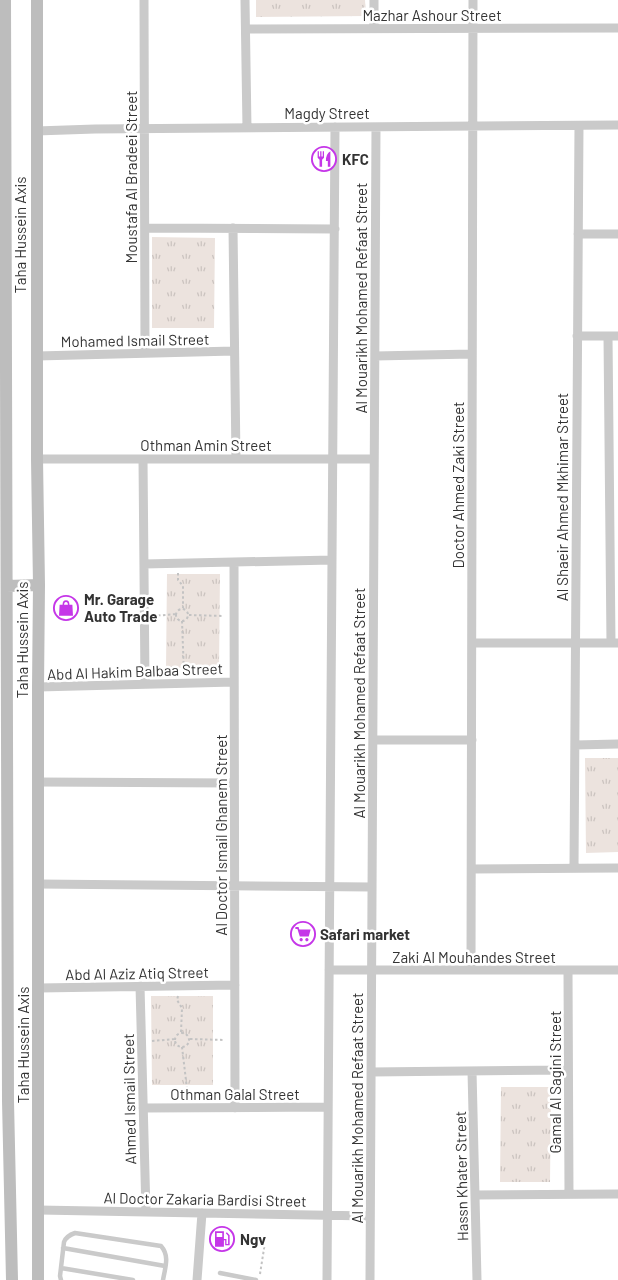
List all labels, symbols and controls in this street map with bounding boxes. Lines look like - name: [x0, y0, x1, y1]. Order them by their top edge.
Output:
- street label: Mazhar Ashour Street: [362, 6, 502, 24]
- street label: Moustafa Al Bradeei Street: [122, 91, 140, 263]
- street label: Magdy Street: [284, 104, 370, 122]
- restaurant icon: KFC: [311, 146, 337, 172]
- place label: KFC: [342, 150, 369, 168]
- street label: Taha Hussein Axis: [11, 177, 29, 294]
- street label: Al Mouarikh Mohamed Refaat Street: [352, 183, 370, 413]
- street label: Mohamed Ismail Street: [61, 330, 209, 350]
- street label: Al Shaeir Ahmed Mkhimar Street: [553, 393, 571, 601]
- street label: Doctor Ahmed Zaki Street: [449, 402, 467, 568]
- street label: Othman Amin Street: [140, 436, 272, 454]
- street label: Taha Hussein Axis: [13, 582, 31, 699]
- street label: Al Mouarikh Mohamed Refaat Street: [350, 588, 368, 818]
- place label: Mr. Garage Auto Trade: [84, 590, 157, 625]
- shop icon: Mr. Garage Auto Trade: [53, 595, 79, 621]
- street label: Abd Al Hakim Balbaa Street: [47, 659, 223, 683]
- street label: Al Doctor Ismail Ghanem Street: [212, 734, 230, 936]
- supermarket icon: Safari market: [290, 921, 316, 947]
- place label: Safari market: [320, 925, 410, 943]
- street label: Zaki Al Mouhandes Street: [392, 948, 556, 966]
- street label: Abd Al Aziz Atiq Street: [65, 963, 209, 983]
- street label: Taha Hussein Axis: [14, 987, 32, 1104]
- street label: Al Mouarikh Mohamed Refaat Street: [348, 993, 366, 1223]
- street label: Gamal Al Sagini Street: [546, 1011, 564, 1153]
- street label: Ahmed Ismail Street: [119, 1033, 139, 1165]
- street label: Othman Galal Street: [170, 1085, 300, 1103]
- street label: Hassn Khater Street: [451, 1111, 471, 1241]
- street label: Al Doctor Zakaria Bardisi Street: [103, 1188, 307, 1210]
- fuel station icon: Ngv: [209, 1226, 235, 1252]
- place label: Ngv: [240, 1230, 266, 1248]

